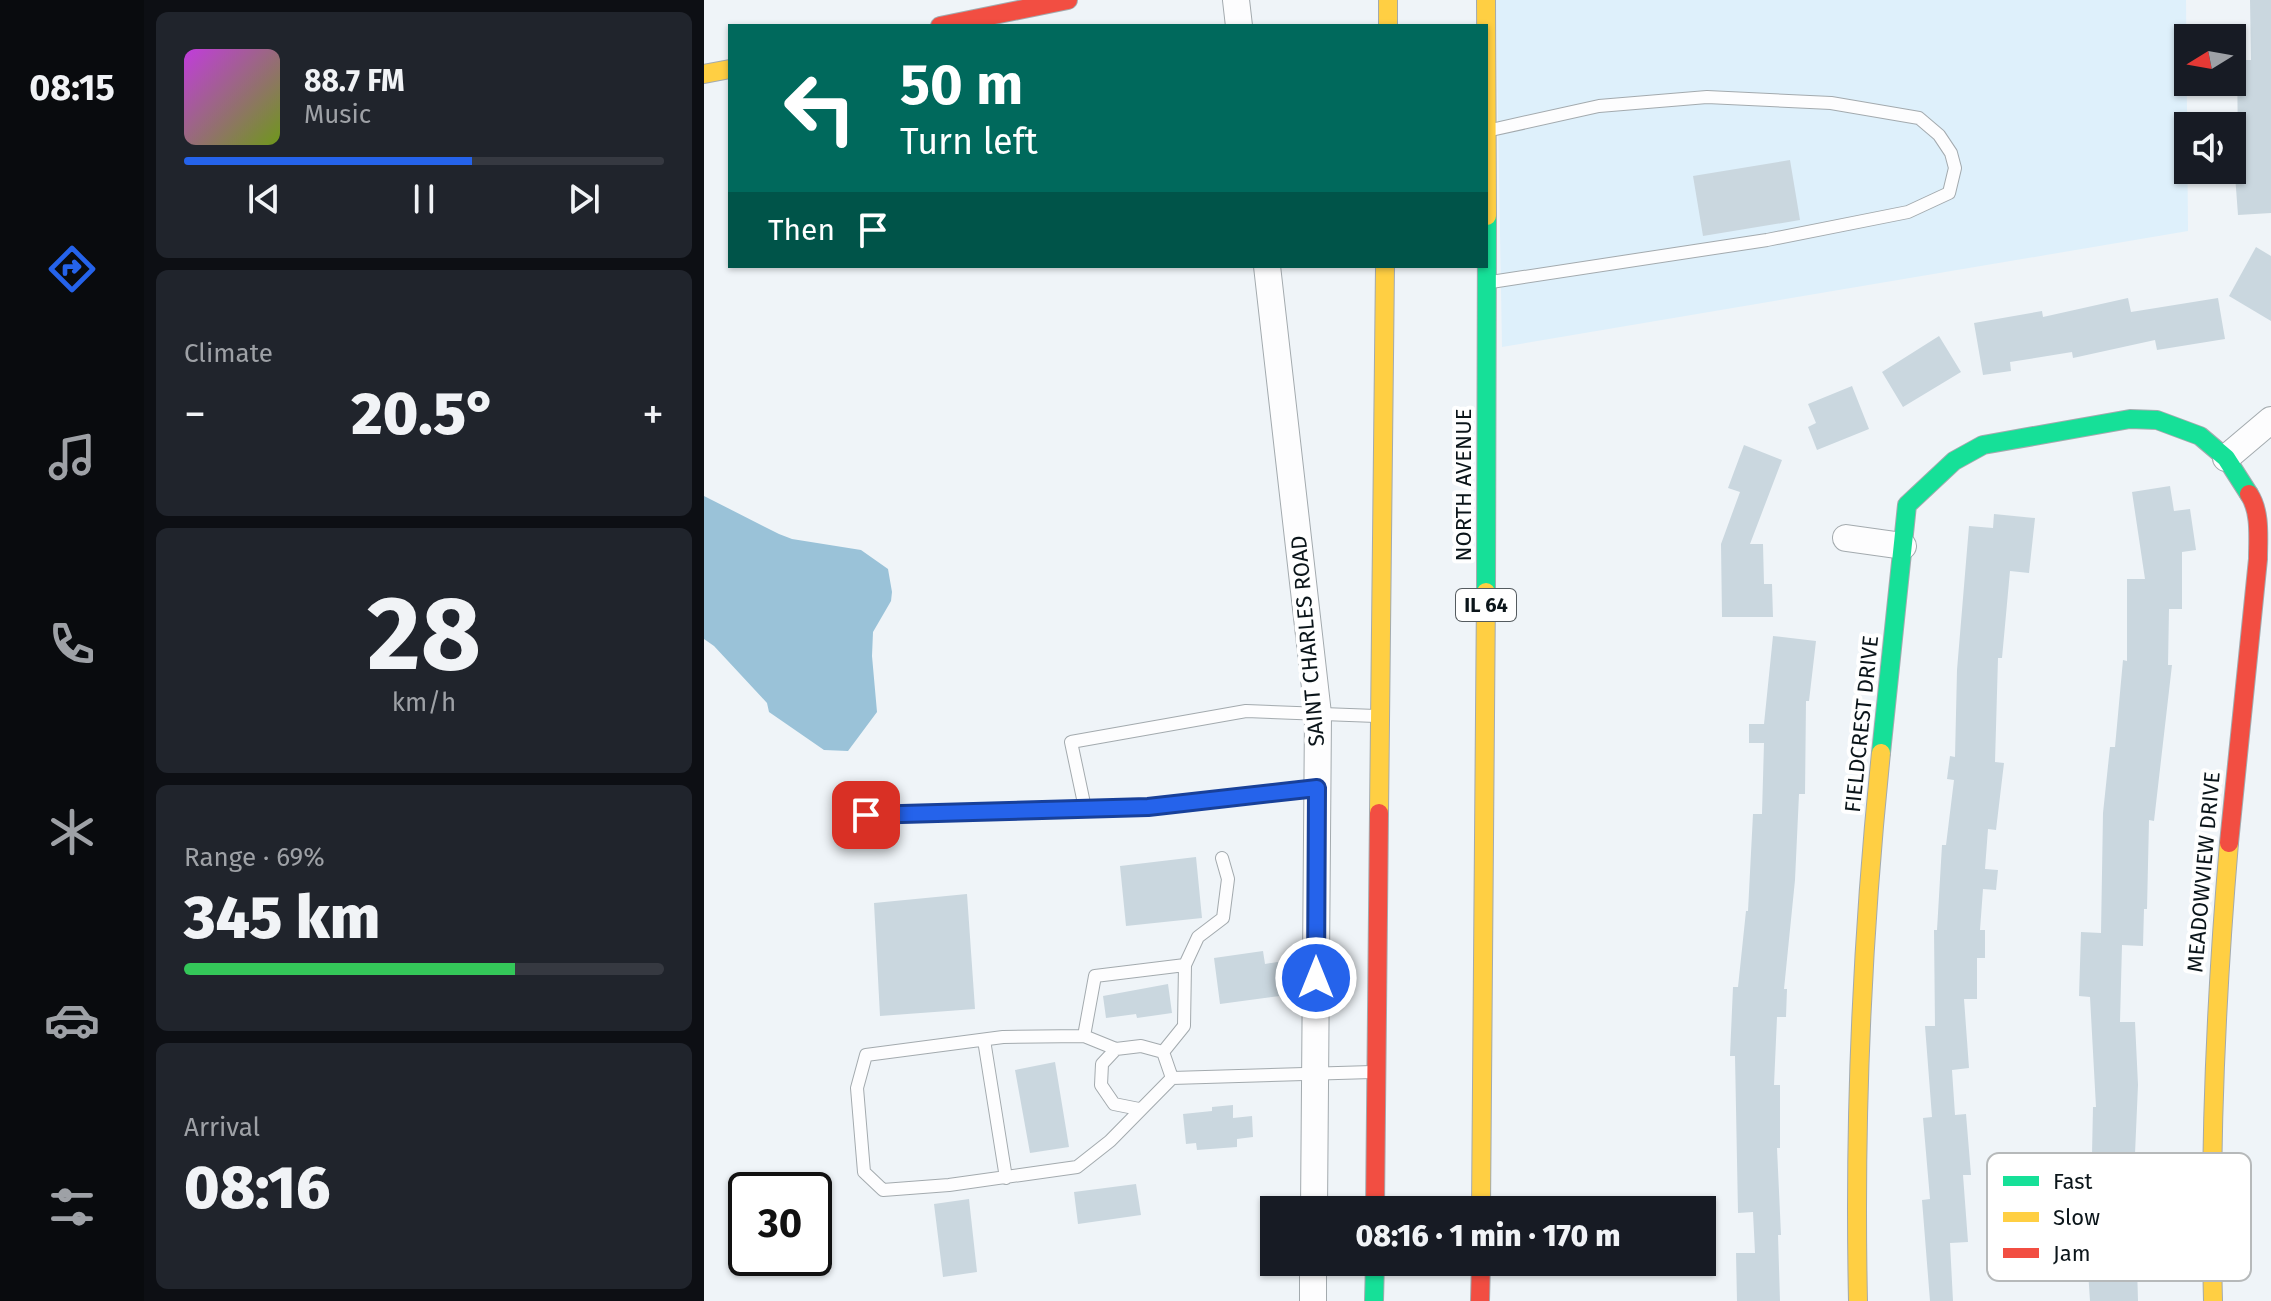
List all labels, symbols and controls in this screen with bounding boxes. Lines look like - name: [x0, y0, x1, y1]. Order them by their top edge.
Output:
- north arrow: [2174, 24, 2246, 96]
- map controls: [2174, 24, 2246, 184]
- text: 50 m: [900, 52, 1023, 119]
- icon: left: [768, 56, 872, 160]
- text: 88.7 FM: [304, 63, 405, 99]
- text: 08:15: [29, 66, 115, 110]
- text: Music: [304, 99, 371, 130]
- button: sound: [2174, 112, 2246, 184]
- text: Turn left: [900, 120, 1038, 164]
- icon: previous: [242, 177, 286, 221]
- icon: pause: [402, 177, 446, 221]
- icon: next: [562, 177, 606, 221]
- icon: arrive: [851, 208, 895, 252]
- text: Then: [768, 212, 835, 248]
- icon: directions: [44, 241, 100, 297]
- text: Climate: [184, 338, 273, 369]
- text: 20.5°: [351, 378, 497, 450]
- text: −: [184, 388, 206, 441]
- text: +: [642, 388, 664, 441]
- street label: NORTH AVENUE: [1450, 409, 1477, 561]
- icon: music: [44, 429, 100, 485]
- street label: SAINT CHARLES ROAD: [1285, 534, 1330, 748]
- text: 28: [367, 572, 481, 697]
- road number: IL 64: [1456, 589, 1516, 621]
- icon: phone: [44, 616, 100, 672]
- street label: FIELDCREST DRIVE: [1839, 634, 1884, 814]
- text: km/h: [392, 687, 456, 718]
- street label: MEADOWVIEW DRIVE: [2181, 770, 2226, 974]
- pin: [832, 781, 900, 849]
- icon: arrive: [844, 793, 888, 837]
- icon: climate: [44, 804, 100, 860]
- text: Range · 69%: [184, 842, 325, 873]
- text: 345 km: [184, 882, 380, 954]
- position arrow: [1274, 936, 1358, 1020]
- icon: car: [44, 992, 100, 1048]
- text: Arrival: [184, 1112, 260, 1143]
- text: 08:16: [184, 1152, 330, 1224]
- legend: [1987, 1153, 2251, 1281]
- text: Fast: [2053, 1168, 2093, 1195]
- speed limit sign: 30: [728, 1172, 832, 1276]
- icon: filters: [44, 1179, 100, 1235]
- text: Slow: [2053, 1204, 2100, 1231]
- text: 08:16 · 1 min · 170 m: [1356, 1218, 1620, 1254]
- text: Jam: [2053, 1240, 2091, 1267]

